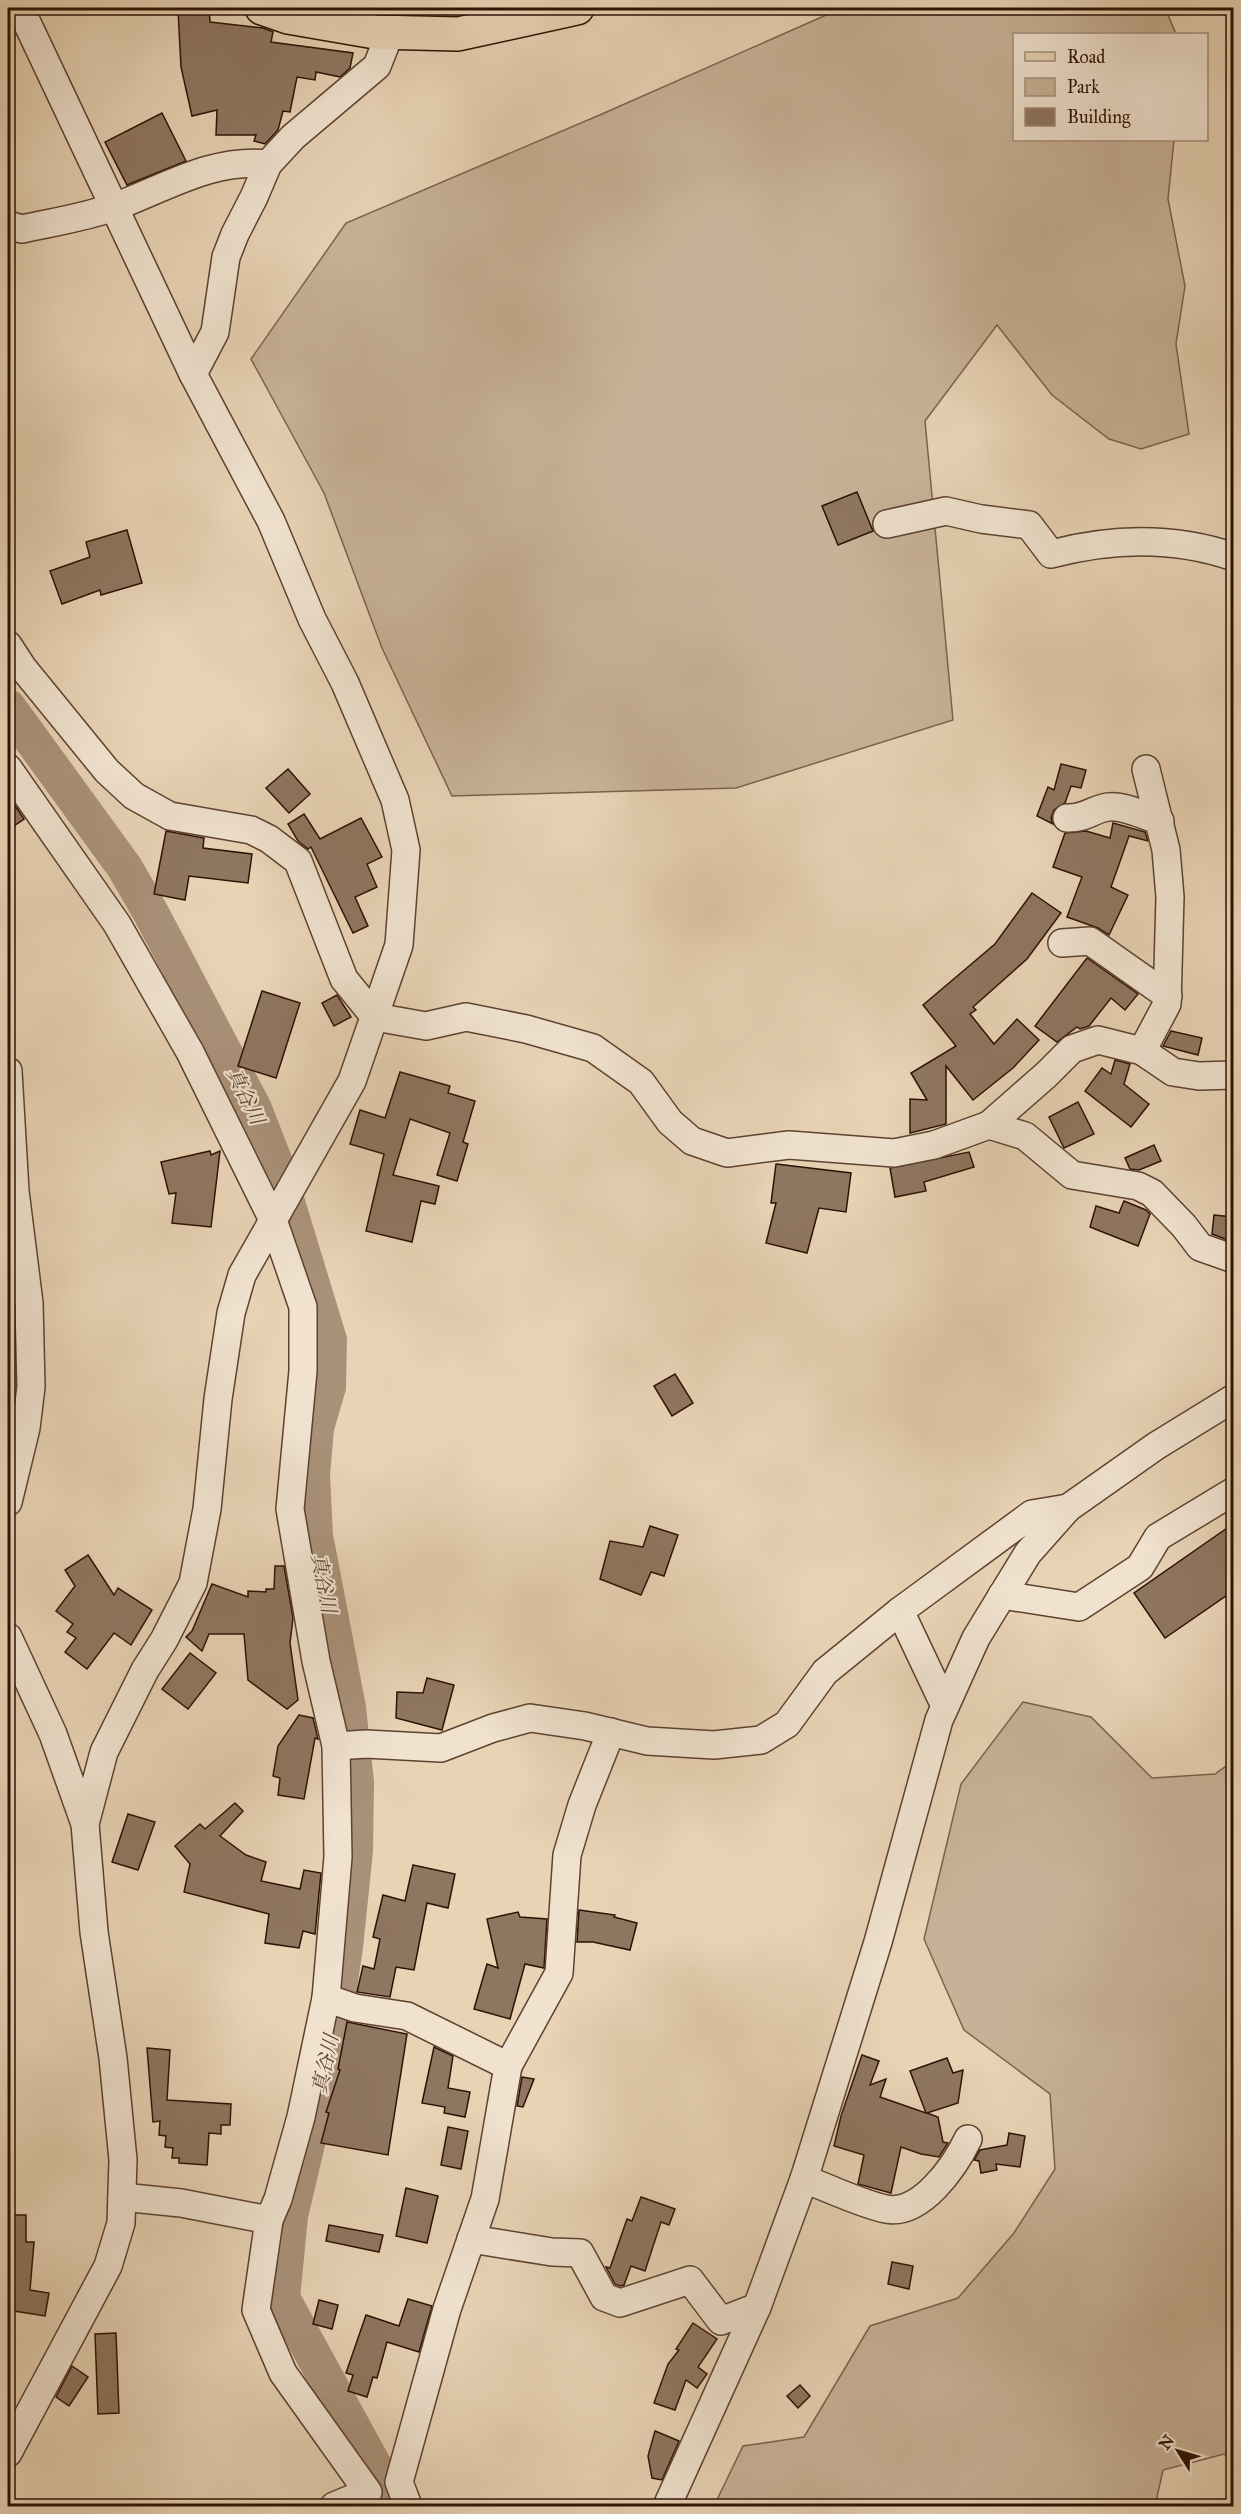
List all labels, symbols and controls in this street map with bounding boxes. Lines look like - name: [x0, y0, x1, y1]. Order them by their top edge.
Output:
- legend: [1013, 33, 1208, 141]
- text: Road: [1067, 46, 1105, 68]
- text: Park: [1067, 76, 1100, 98]
- text: Building: [1067, 106, 1131, 129]
- water label: 真谷川: [222, 1064, 271, 1130]
- water label: 真谷川: [306, 1551, 342, 1617]
- water label: 真谷川: [307, 2030, 343, 2096]
- north arrow: [1148, 2421, 1208, 2481]
- text: N: [1155, 2431, 1178, 2453]

